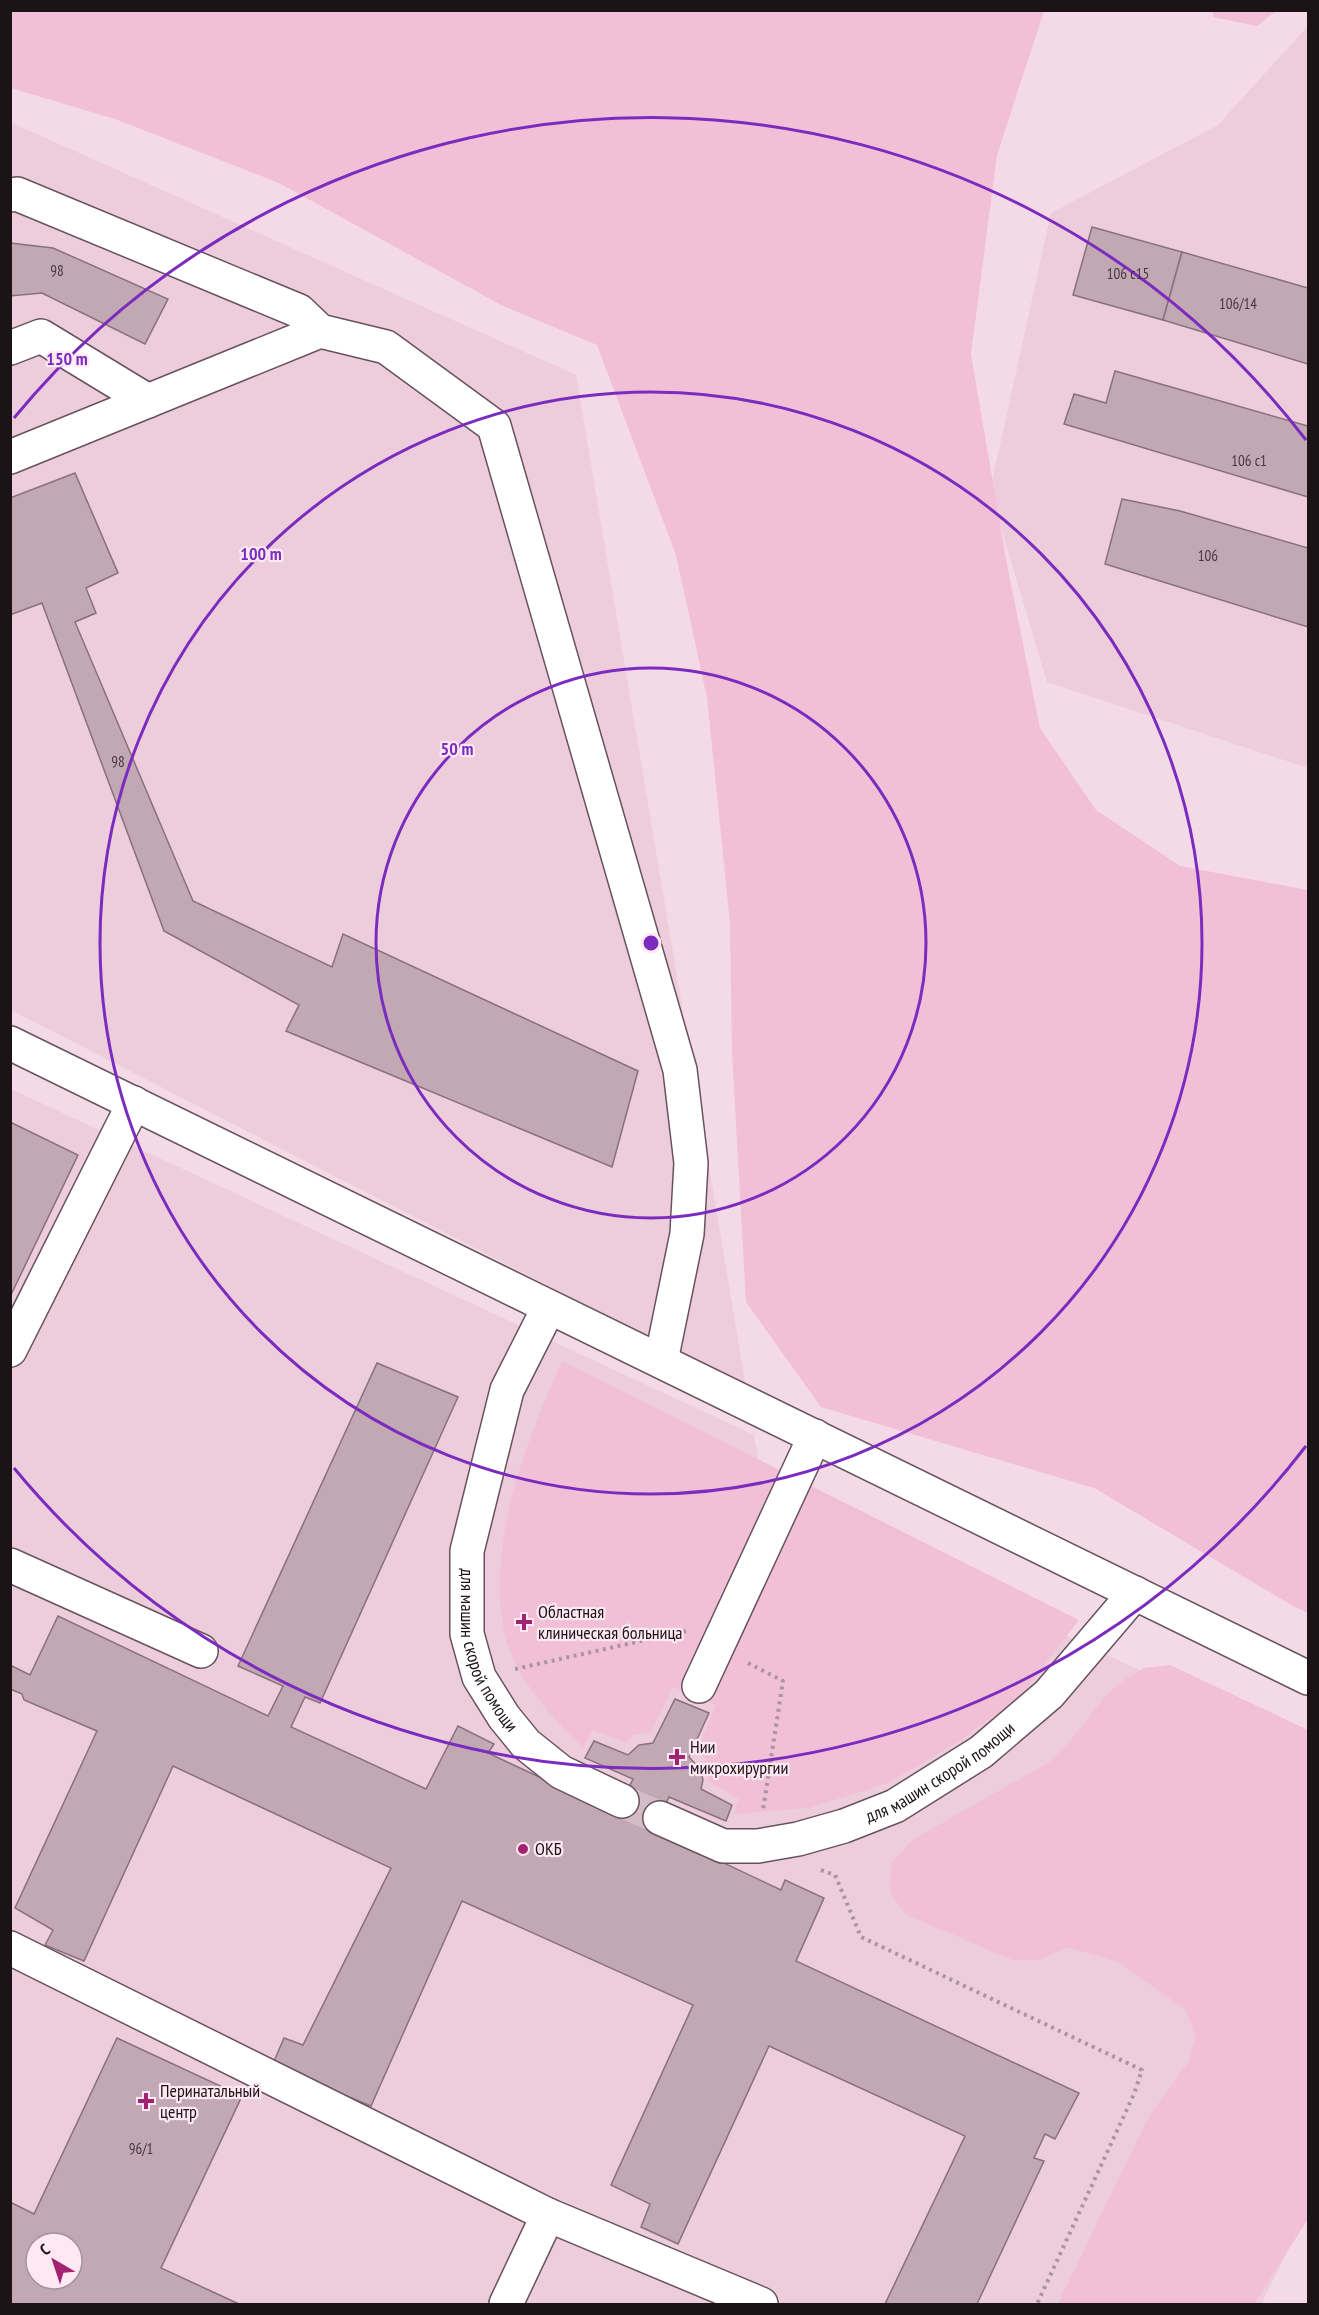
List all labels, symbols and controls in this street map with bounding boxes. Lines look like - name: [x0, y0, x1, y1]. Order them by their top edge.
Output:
- house number: 98: [50, 261, 64, 280]
- house number: 106 с15: [1107, 264, 1149, 283]
- house number: 106/14: [1219, 294, 1257, 313]
- text: 150 m: [46, 347, 88, 370]
- house number: 106 с1: [1231, 451, 1267, 470]
- text: 100 m: [240, 542, 282, 565]
- house number: 106: [1198, 546, 1218, 565]
- text: 50 m: [441, 737, 473, 760]
- house number: 98: [111, 752, 125, 771]
- centre of rings: [641, 933, 661, 953]
- street label: для машин скорой помощи: [456, 1568, 523, 1736]
- place label: Областная клиническая больница: [538, 1600, 683, 1644]
- marker: Областная клиническая больница: [515, 1613, 533, 1631]
- street label: для машин скорой помощи: [862, 1716, 1019, 1827]
- place label: Нии микрохирургии: [690, 1735, 788, 1779]
- marker: Нии микрохирургии: [668, 1748, 686, 1766]
- place label: ОКБ: [535, 1837, 562, 1860]
- marker: ОКБ: [516, 1842, 530, 1856]
- place label: Перинатальный центр: [160, 2079, 260, 2123]
- marker: Перинатальный центр: [137, 2092, 155, 2110]
- house number: 96/1: [129, 2139, 153, 2158]
- north arrow: [24, 2231, 84, 2291]
- text: С: [35, 2239, 54, 2259]

